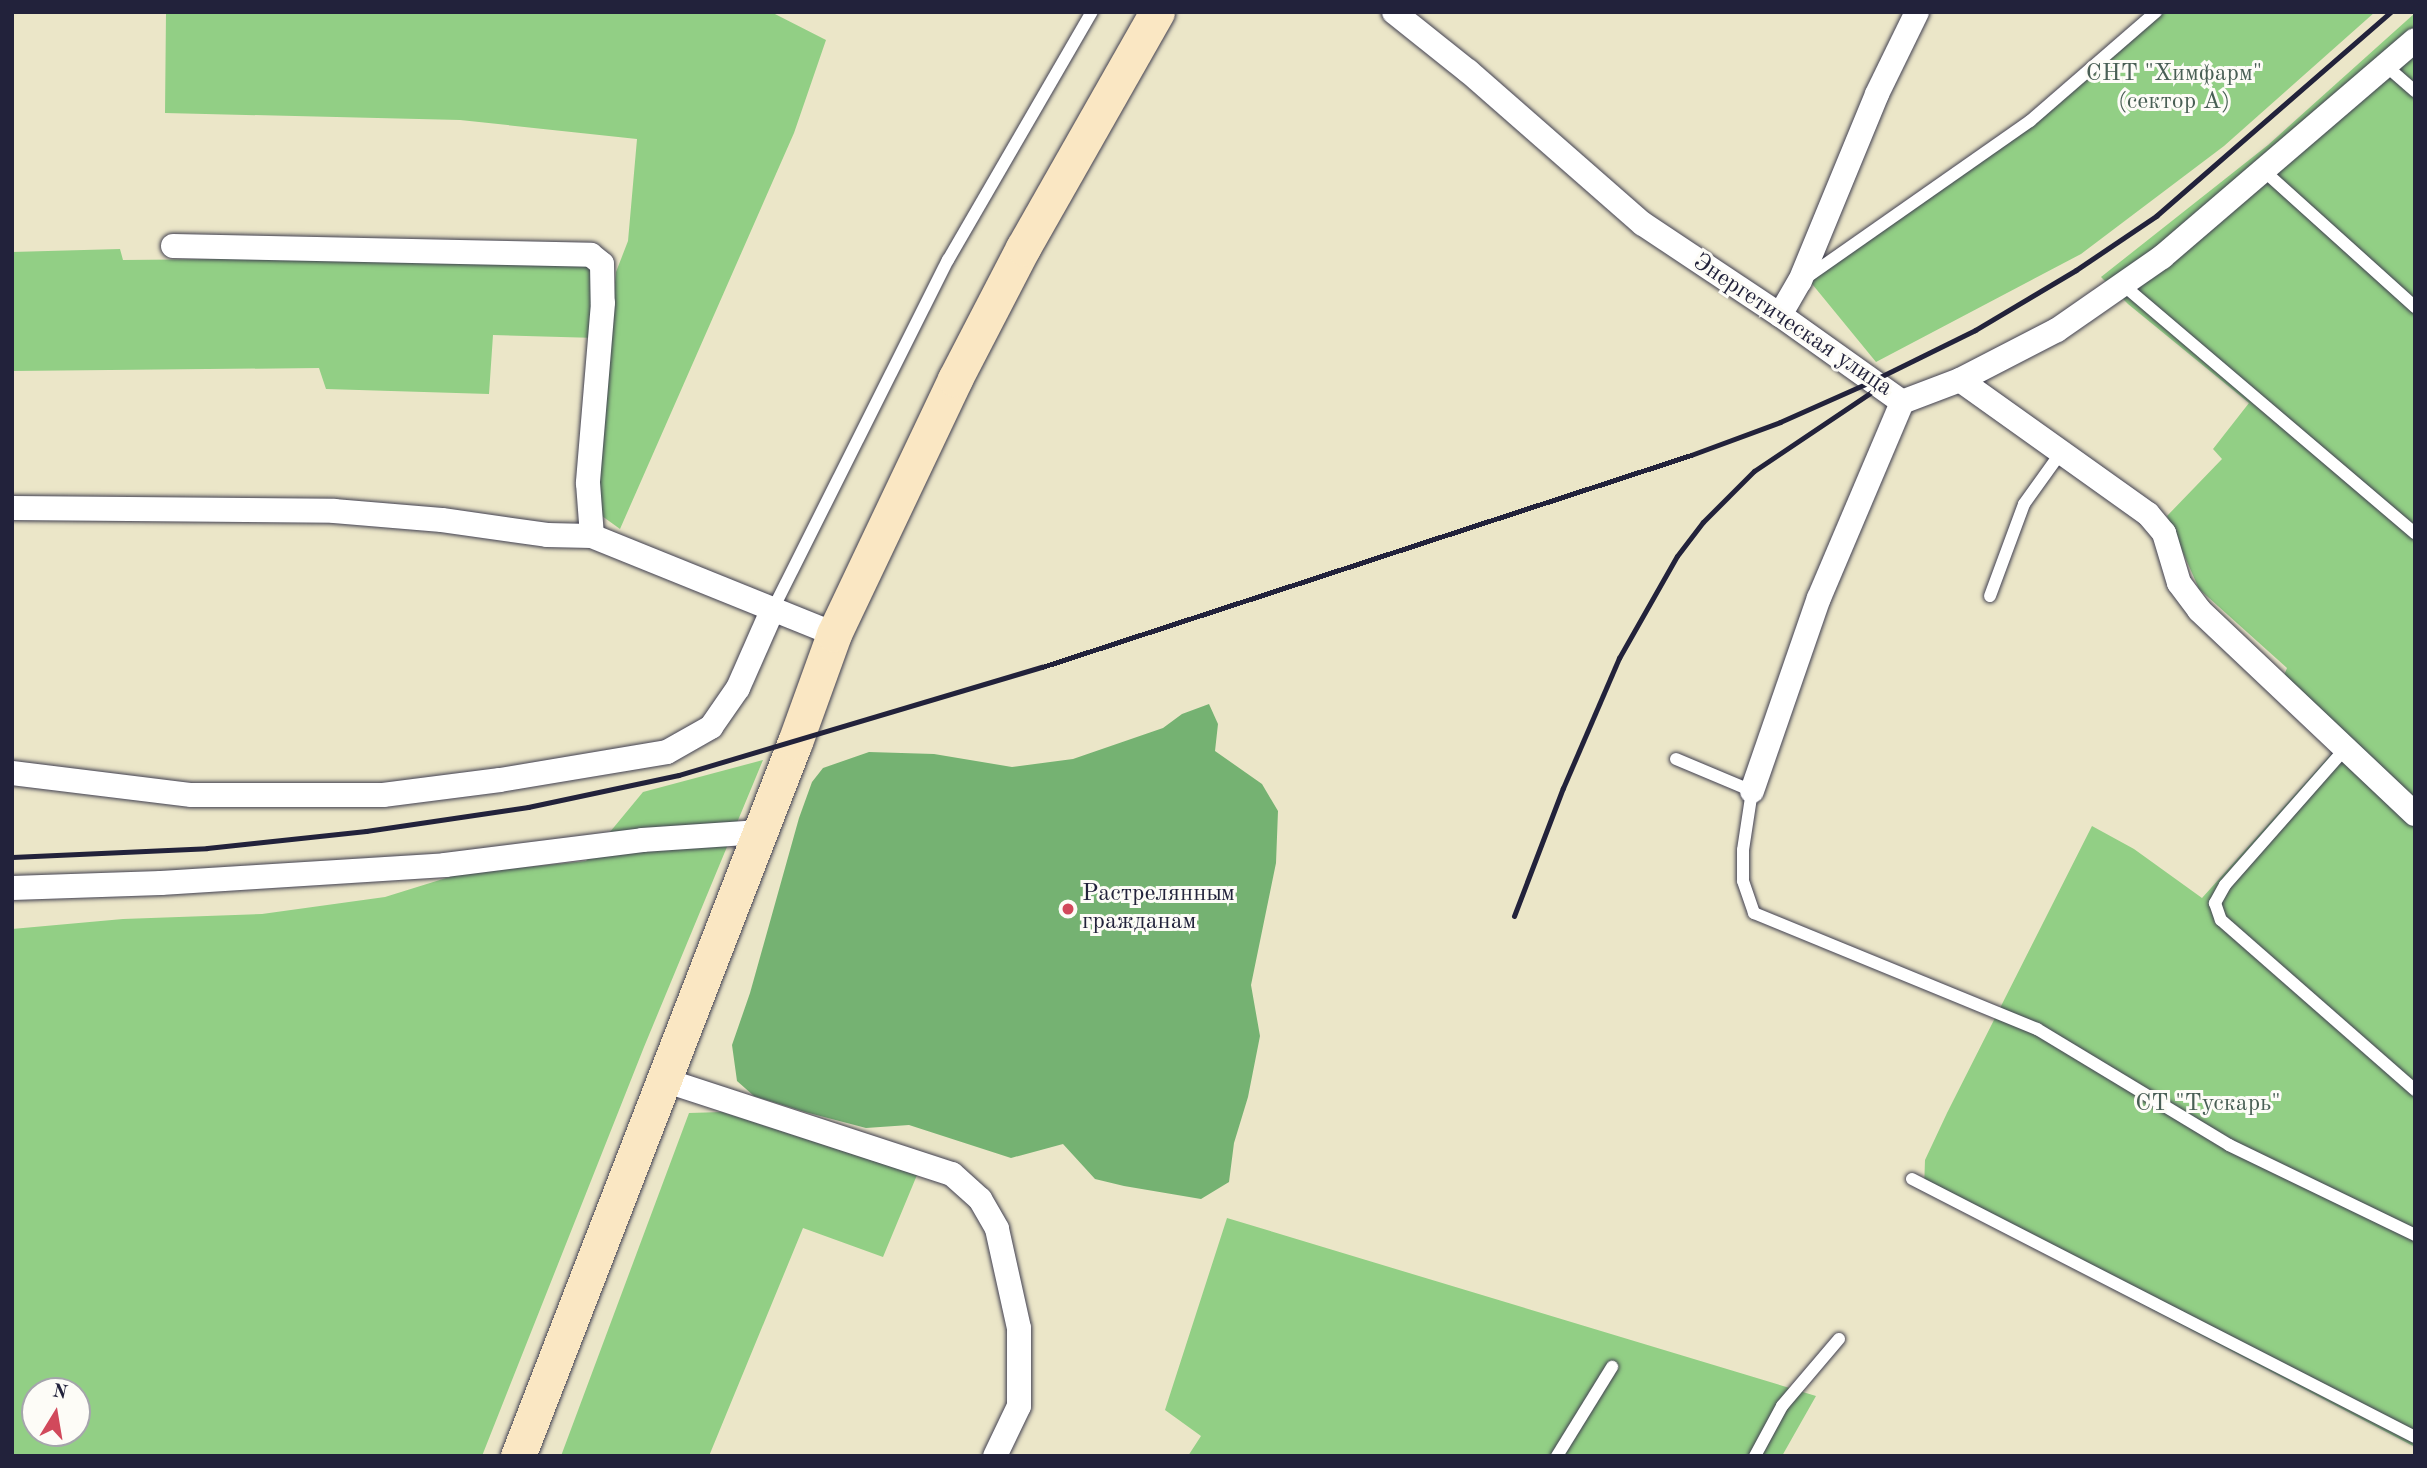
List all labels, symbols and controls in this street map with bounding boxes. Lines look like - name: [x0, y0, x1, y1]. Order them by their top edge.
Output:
- park label: СНТ "Химфарм" (сектор А): [2086, 61, 2262, 117]
- street label: Энергетическая улица: [1687, 249, 1897, 403]
- place label: Растрелянным гражданам: [1082, 881, 1235, 937]
- marker: Растрелянным гражданам: [1060, 901, 1076, 917]
- park label: СТ "Тускарь": [2135, 1091, 2281, 1119]
- north arrow: [21, 1377, 91, 1447]
- text: N: [51, 1382, 69, 1404]

